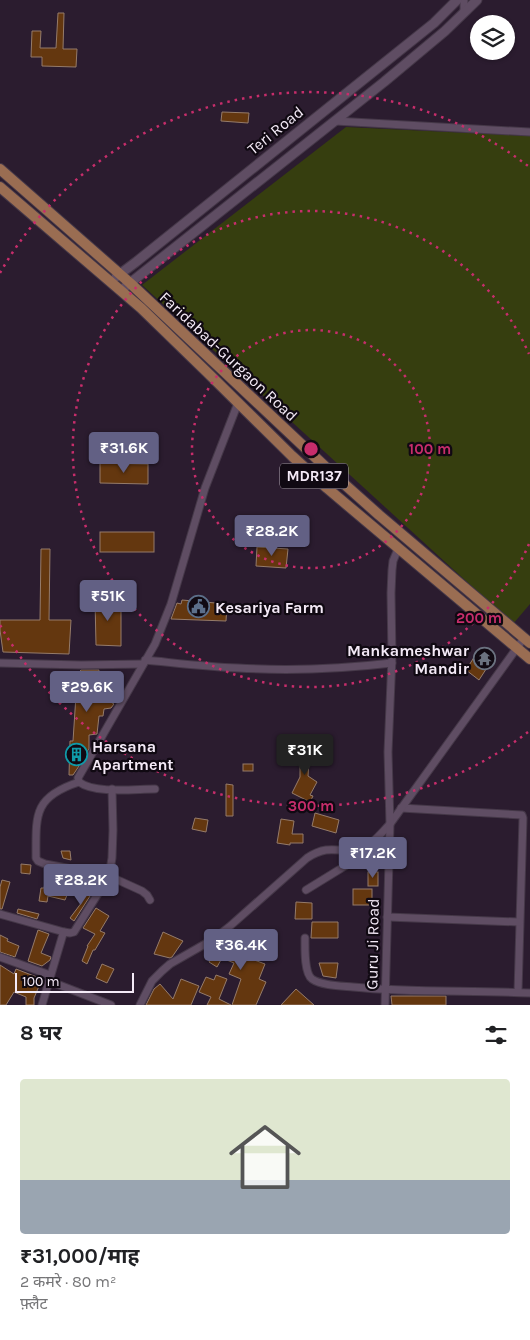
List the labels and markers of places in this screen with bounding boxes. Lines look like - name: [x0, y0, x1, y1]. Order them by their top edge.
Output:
- pin: ₹31.6K: [83, 432, 165, 474]
- centre of rings: [302, 440, 320, 458]
- pin: ₹28.2K: [231, 514, 313, 557]
- pin: ₹51K: [78, 580, 138, 622]
- public building icon: Kesariya Farm: [187, 595, 211, 619]
- place label: Kesariya Farm: [215, 598, 324, 617]
- place label: Mankameshwar Mandir: [347, 641, 470, 678]
- temple icon: Mankameshwar Mandir: [473, 647, 497, 671]
- pin: ₹29.6K: [46, 670, 128, 713]
- pin: ₹31K: [275, 734, 335, 776]
- place label: Harsana Apartment: [92, 737, 174, 774]
- building icon: Harsana Apartment: [64, 743, 88, 767]
- pin: ₹17.2K: [332, 836, 414, 879]
- pin: ₹28.2K: [40, 864, 122, 906]
- pin: ₹36.4K: [200, 928, 282, 971]

